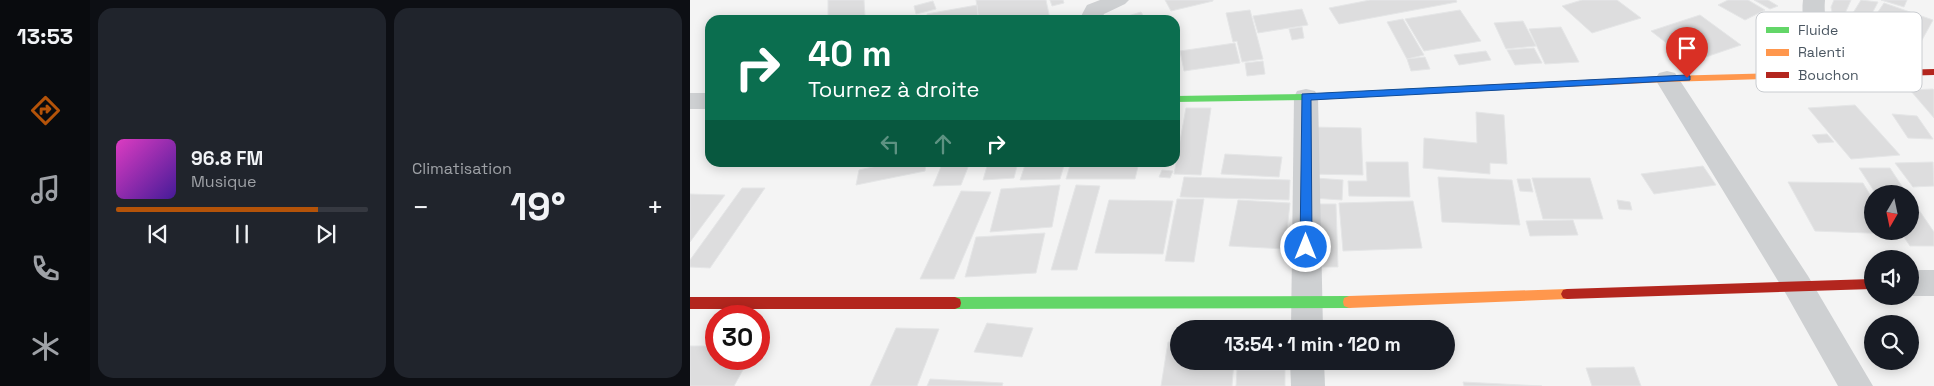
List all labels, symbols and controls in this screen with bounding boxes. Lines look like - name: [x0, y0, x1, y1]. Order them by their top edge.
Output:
- legend: [1756, 12, 1922, 92]
- text: Fluide: [1798, 21, 1838, 39]
- text: 13:53: [17, 22, 73, 50]
- pin: [1666, 27, 1708, 78]
- text: 40 m: [808, 32, 892, 76]
- icon: arrive: [1673, 34, 1701, 62]
- icon: right: [725, 35, 790, 100]
- text: Ralenti: [1798, 43, 1845, 61]
- text: Bouchon: [1798, 66, 1859, 84]
- text: Tournez à droite: [808, 75, 979, 103]
- icon: directions: [28, 93, 63, 128]
- icon: left: [876, 130, 904, 158]
- icon: ahead: [929, 130, 957, 158]
- icon: right: [982, 130, 1010, 158]
- text: 96.8 FM: [191, 146, 263, 171]
- text: Climatisation: [412, 158, 512, 179]
- text: Musique: [191, 171, 257, 192]
- icon: music: [28, 172, 63, 207]
- text: 19°: [510, 183, 566, 231]
- north arrow: [1864, 185, 1919, 240]
- map controls: [1864, 185, 1919, 370]
- text: −: [412, 189, 429, 225]
- text: +: [647, 189, 664, 225]
- icon: previous: [144, 220, 172, 248]
- icon: pause: [228, 220, 256, 248]
- icon: next: [312, 220, 340, 248]
- position arrow: [1279, 220, 1331, 272]
- button: sound: [1864, 250, 1919, 305]
- icon: phone: [28, 251, 63, 286]
- speed limit sign: 30: [705, 305, 770, 370]
- button: search: [1864, 315, 1919, 370]
- icon: climate: [28, 329, 63, 364]
- text: 13:54 · 1 min · 120 m: [1224, 332, 1401, 357]

